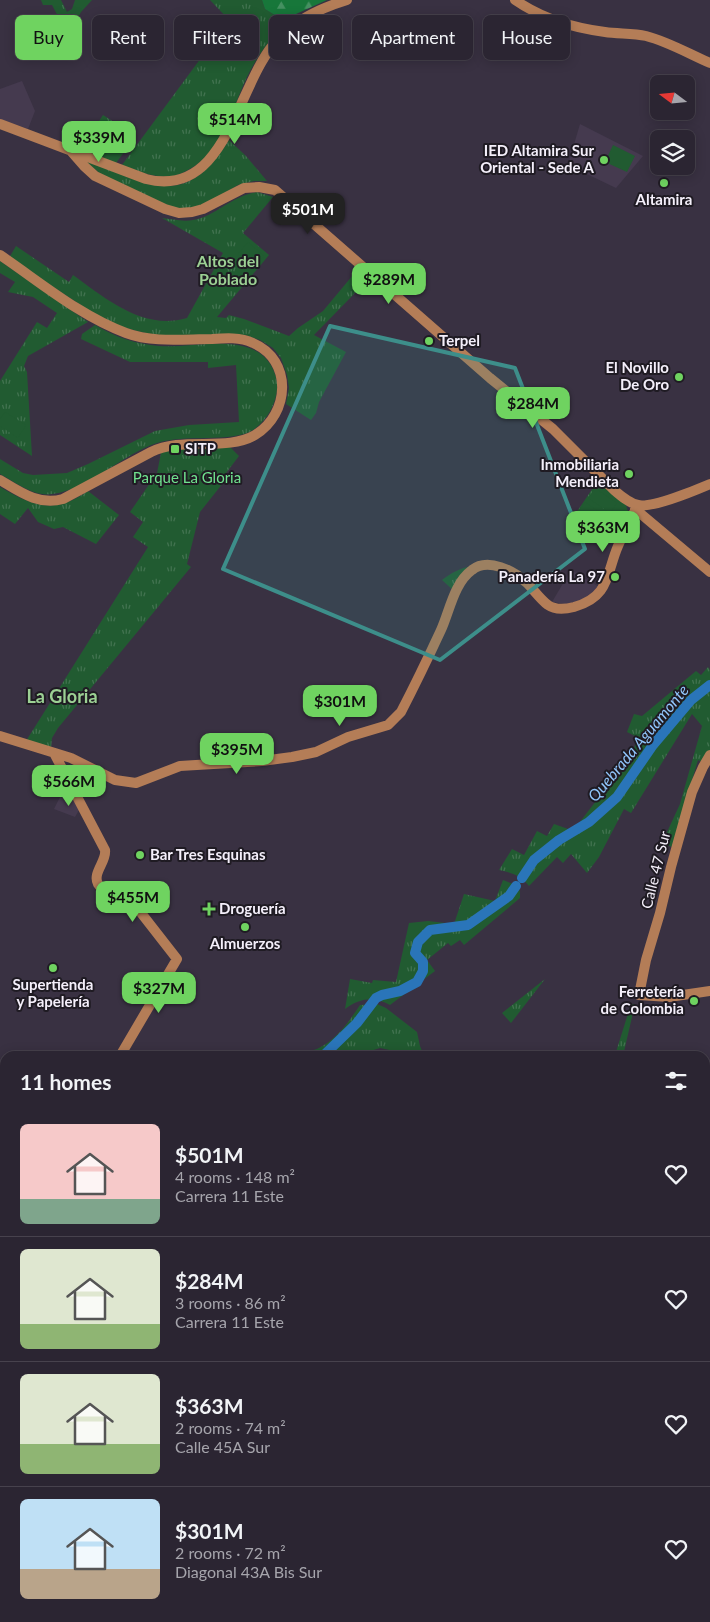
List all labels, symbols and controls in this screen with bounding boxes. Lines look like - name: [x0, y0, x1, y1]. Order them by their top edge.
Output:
- chip: Buy: [15, 15, 82, 60]
- chip: Rent: [92, 15, 164, 60]
- chip: Filters: [174, 15, 259, 60]
- chip: New: [269, 15, 342, 60]
- chip: Apartment: [352, 15, 473, 60]
- chip: House: [483, 15, 570, 60]
- north arrow: [650, 75, 695, 120]
- map controls: [650, 75, 695, 175]
- pin: $514M: [200, 102, 270, 145]
- text: $514M: [209, 109, 261, 128]
- pin: $339M: [64, 120, 134, 163]
- text: $339M: [73, 127, 125, 146]
- button: layers: [650, 130, 695, 175]
- place label: IED Altamira Sur Oriental - Sede A: [480, 141, 595, 176]
- marker: IED Altamira Sur Oriental - Sede A: [598, 154, 610, 166]
- marker: Altamira: [658, 177, 670, 189]
- place label: Altamira: [635, 190, 692, 208]
- pin: $501M: [273, 192, 343, 235]
- text: $501M: [282, 199, 334, 218]
- district label: Altos del Poblado: [196, 251, 259, 288]
- pin: $289M: [354, 262, 424, 305]
- text: $289M: [363, 269, 415, 288]
- place label: Terpel: [439, 331, 480, 349]
- marker: Terpel: [423, 335, 435, 347]
- place label: El Novillo De Oro: [606, 358, 669, 393]
- marker: El Novillo De Oro: [673, 371, 685, 383]
- pin: $284M: [498, 386, 568, 429]
- text: $284M: [507, 393, 559, 412]
- place label: SITP: [185, 439, 216, 457]
- marker: SITP: [169, 443, 181, 455]
- place label: Inmobiliaria Mendieta: [541, 455, 619, 490]
- park label: Parque La Gloria: [133, 468, 241, 486]
- marker: Inmobiliaria Mendieta: [623, 468, 635, 480]
- pin: $363M: [568, 510, 638, 553]
- text: $363M: [577, 517, 629, 536]
- place label: Panadería La 97: [499, 567, 605, 585]
- marker: Panadería La 97: [609, 571, 621, 583]
- water label: Quebrada Aguamonte: [583, 680, 692, 805]
- pin: $301M: [305, 684, 375, 727]
- district label: La Gloria: [26, 685, 98, 707]
- text: $301M: [314, 691, 366, 710]
- pin: $395M: [202, 732, 272, 775]
- text: $395M: [211, 739, 263, 758]
- pin: $566M: [34, 764, 104, 807]
- text: $566M: [43, 771, 95, 790]
- street label: Calle 47 Sur: [637, 829, 673, 910]
- place label: Bar Tres Esquinas: [150, 845, 266, 863]
- marker: Bar Tres Esquinas: [134, 849, 146, 861]
- pin: $455M: [98, 880, 168, 923]
- text: $455M: [107, 887, 159, 906]
- place label: Droguería: [219, 899, 286, 917]
- marker: Droguería: [203, 903, 215, 915]
- marker: Almuerzos: [239, 921, 251, 933]
- place label: Almuerzos: [209, 934, 281, 952]
- marker: Supertienda y Papelería: [47, 962, 59, 974]
- pin: $327M: [124, 972, 194, 1014]
- place label: Supertienda y Papelería: [13, 975, 93, 1010]
- text: $327M: [133, 978, 185, 997]
- place label: Ferretería de Colombia: [601, 982, 684, 1017]
- marker: Ferretería de Colombia: [688, 995, 700, 1007]
- icon: filters: [662, 1067, 690, 1095]
- text: 11 homes: [20, 1069, 111, 1094]
- text: $501M: [175, 1142, 244, 1167]
- icon: home: [60, 1144, 120, 1204]
- icon: heart: [662, 1160, 690, 1188]
- text: 4 rooms · 148 m²: [175, 1167, 295, 1186]
- text: Carrera 11 Este: [175, 1186, 284, 1205]
- text: $284M: [175, 1268, 244, 1293]
- icon: home: [60, 1269, 120, 1329]
- icon: heart: [662, 1285, 690, 1313]
- text: 3 rooms · 86 m²: [175, 1293, 286, 1312]
- text: Carrera 11 Este: [175, 1312, 284, 1331]
- text: $363M: [175, 1393, 244, 1418]
- icon: home: [60, 1394, 120, 1454]
- icon: heart: [662, 1410, 690, 1438]
- text: 2 rooms · 74 m²: [175, 1418, 286, 1437]
- text: Calle 45A Sur: [175, 1437, 270, 1456]
- text: $301M: [175, 1518, 244, 1543]
- icon: home: [60, 1519, 120, 1579]
- icon: heart: [662, 1535, 690, 1563]
- text: 2 rooms · 72 m²: [175, 1543, 286, 1562]
- text: Diagonal 43A Bis Sur: [175, 1562, 322, 1581]

